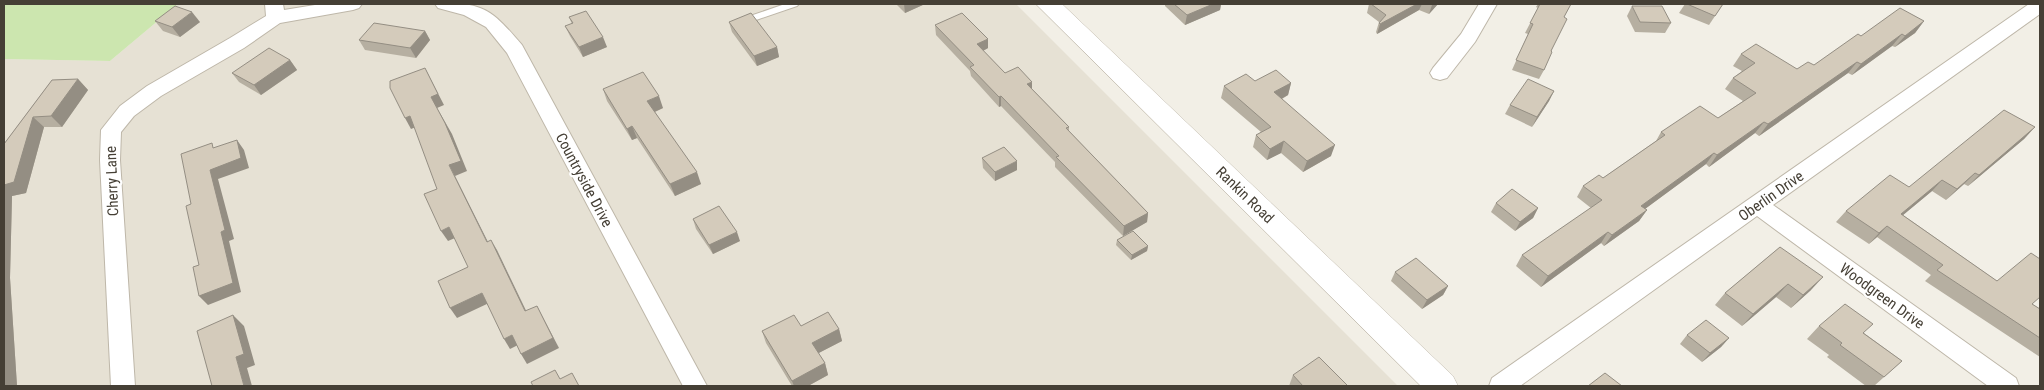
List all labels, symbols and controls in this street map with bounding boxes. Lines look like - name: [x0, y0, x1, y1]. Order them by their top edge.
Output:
- street label: Countryside Drive: [552, 130, 616, 230]
- street label: Cherry Lane: [102, 146, 122, 216]
- street label: Rankin Road: [1212, 163, 1278, 227]
- street label: Oberlin Drive: [1735, 167, 1807, 225]
- street label: Woodgreen Drive: [1836, 259, 1928, 333]

